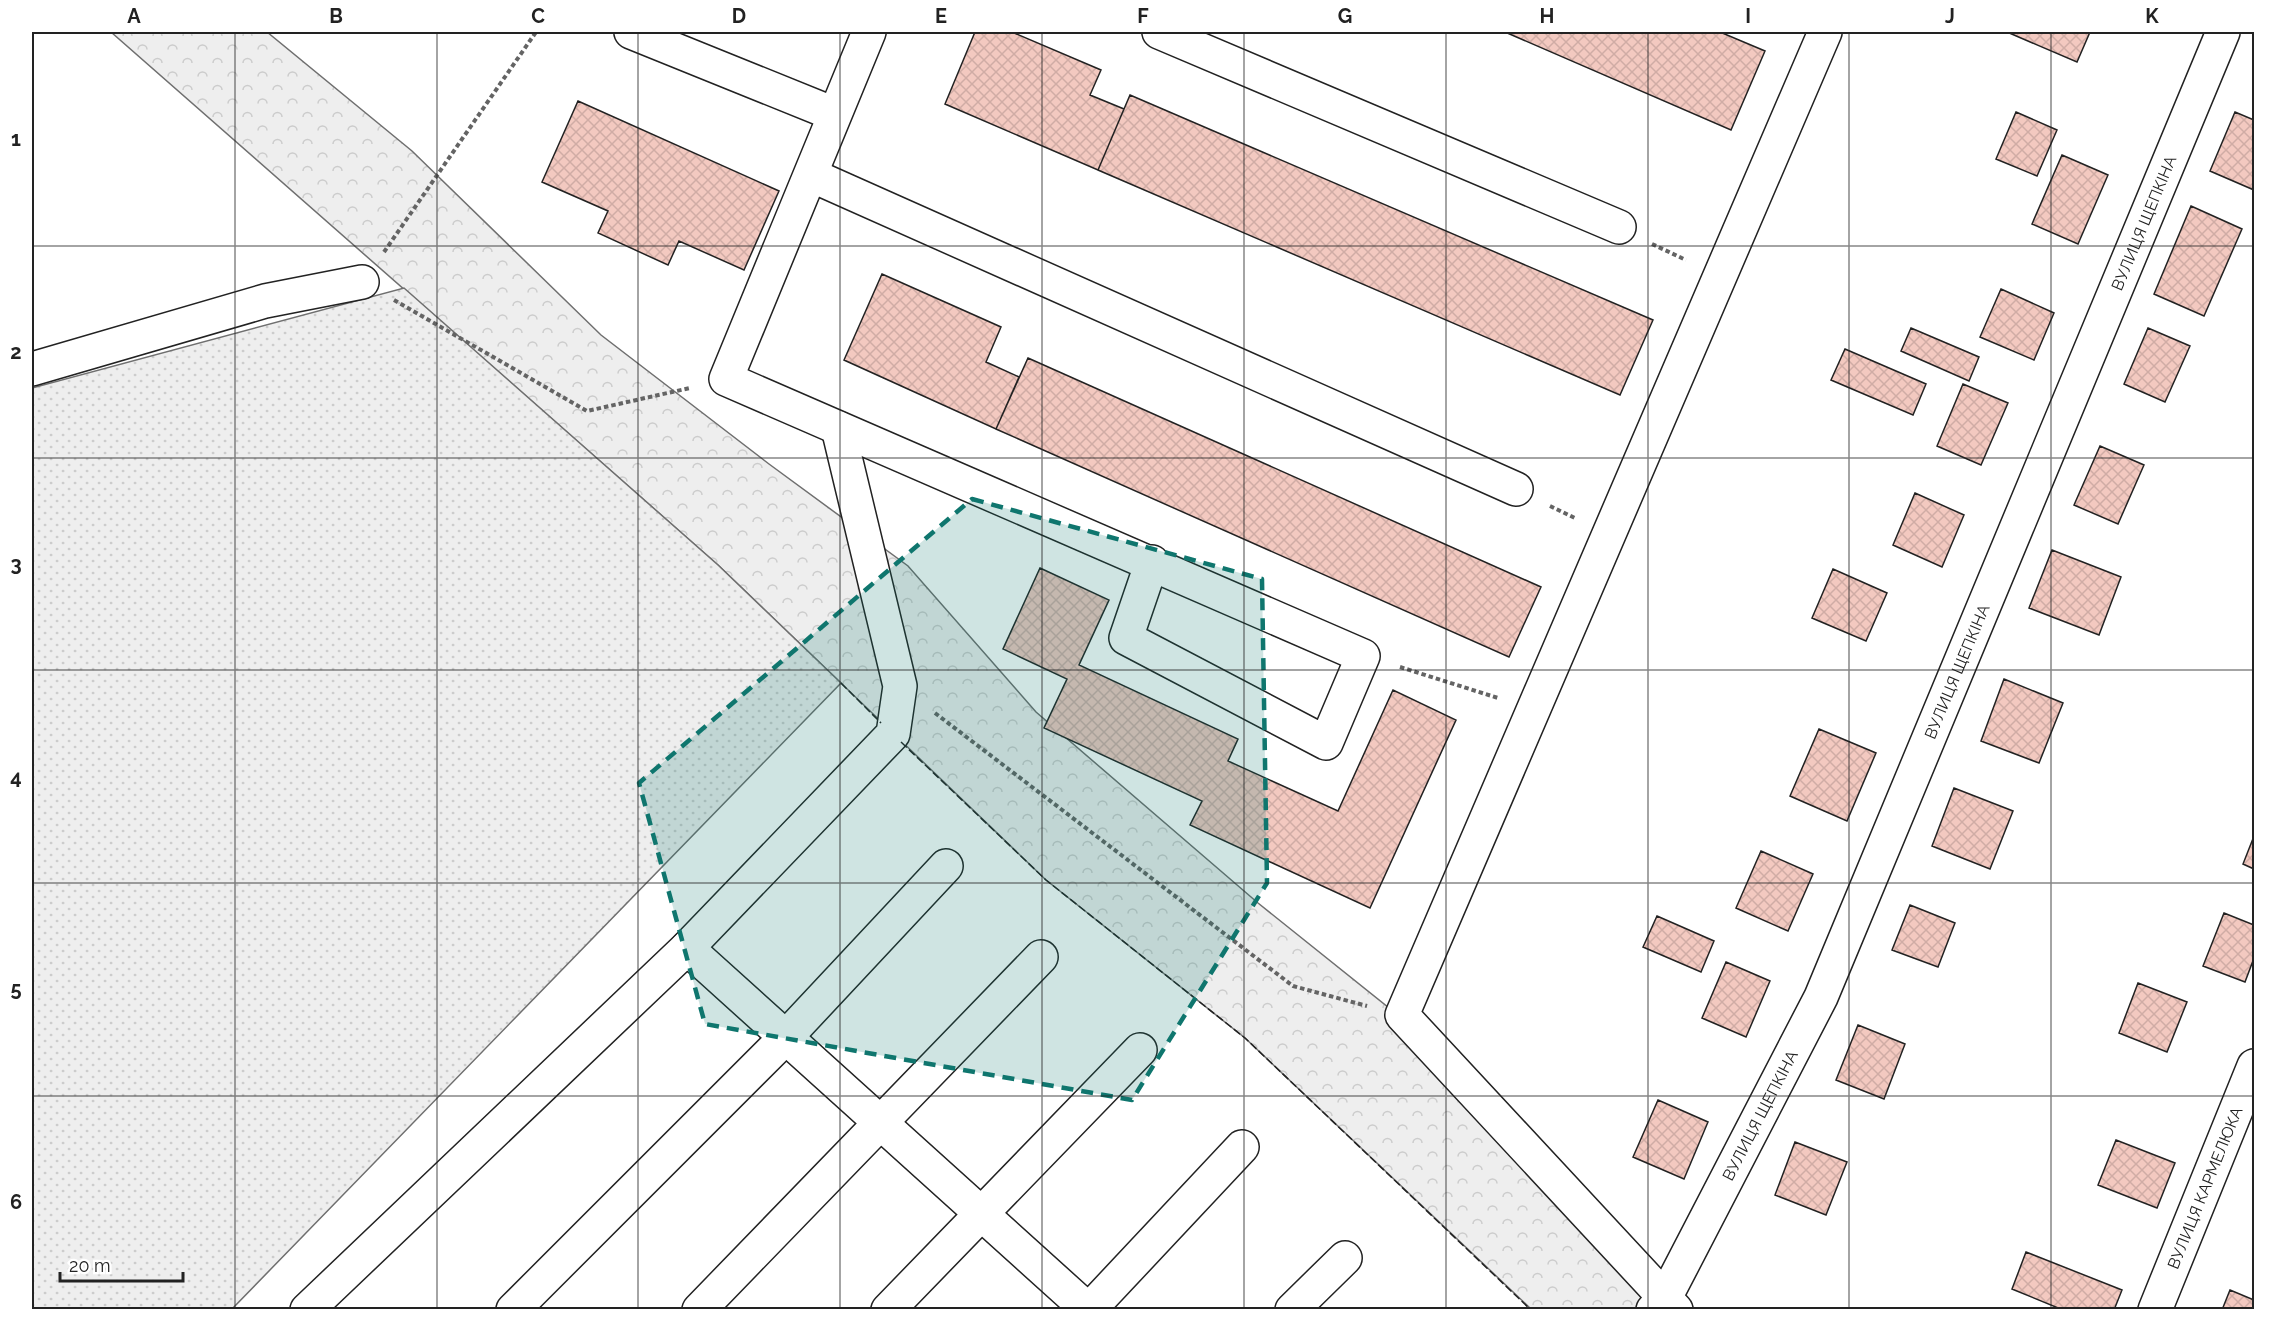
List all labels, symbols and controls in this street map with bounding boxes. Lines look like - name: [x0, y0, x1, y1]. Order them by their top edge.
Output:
- text: A: [127, 4, 141, 28]
- text: B: [329, 4, 343, 28]
- text: C: [531, 4, 545, 28]
- text: D: [732, 4, 746, 28]
- text: E: [935, 4, 947, 28]
- text: F: [1137, 4, 1149, 28]
- text: G: [1338, 4, 1352, 28]
- text: H: [1540, 4, 1554, 28]
- text: I: [1745, 4, 1751, 28]
- text: J: [1945, 4, 1955, 28]
- text: K: [2145, 4, 2159, 28]
- text: 1: [11, 127, 21, 151]
- street label: ВУЛИЦЯ ЩЕПКІНА: [2107, 152, 2180, 293]
- text: 2: [10, 340, 22, 364]
- text: 3: [10, 552, 22, 576]
- street label: ВУЛИЦЯ ЩЕПКІНА: [1920, 601, 1993, 742]
- text: 4: [10, 765, 22, 789]
- text: 5: [10, 977, 22, 1001]
- street label: ВУЛИЦЯ ЩЕПКІНА: [1718, 1047, 1801, 1184]
- street label: ВУЛИЦЯ КАРМЕЛЮКА: [2163, 1104, 2246, 1272]
- text: 6: [10, 1190, 22, 1214]
- scale bar: [60, 1245, 183, 1283]
- text: 20 m: [69, 1255, 111, 1276]

